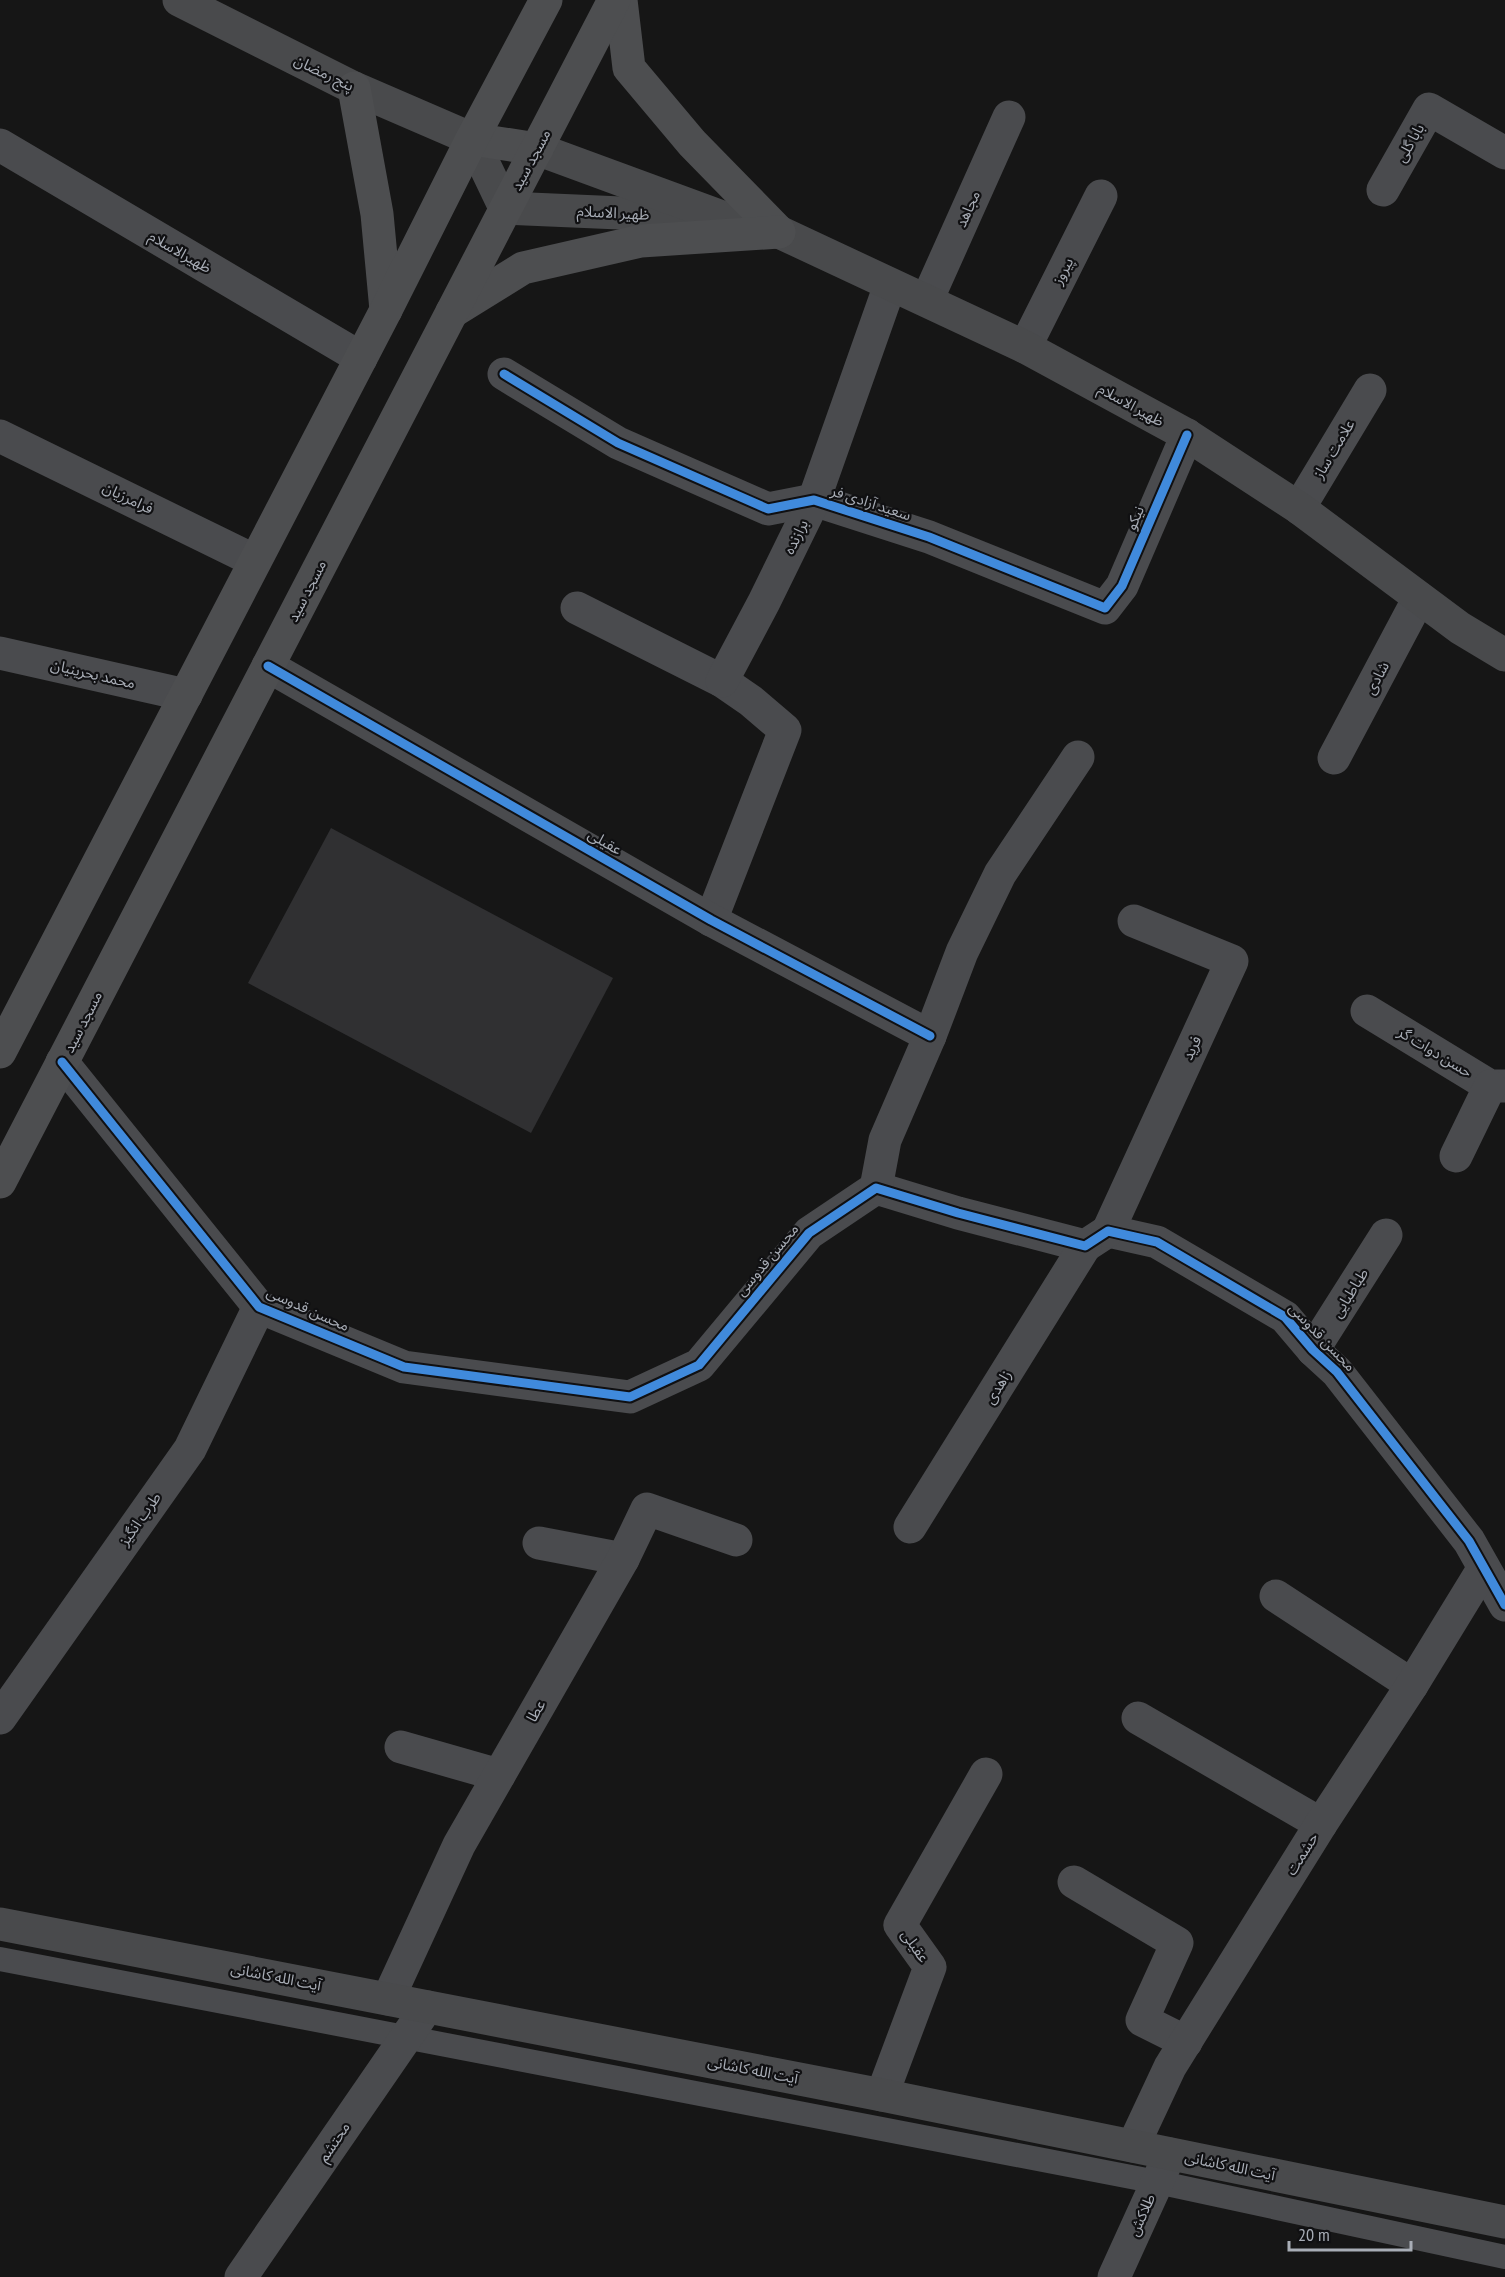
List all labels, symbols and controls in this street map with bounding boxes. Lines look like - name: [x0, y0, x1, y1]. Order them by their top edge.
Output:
- street label: پنج رمضان: [290, 50, 357, 98]
- street label: بابا گلی: [1391, 120, 1428, 166]
- street label: مسجد سید: [507, 126, 555, 194]
- street label: مجاهد: [951, 187, 984, 230]
- street label: ظهیر الاسلام: [576, 201, 650, 226]
- street label: ظهیرالاسلام: [145, 226, 215, 279]
- street label: پیروز: [1047, 254, 1078, 289]
- street label: ظهیر الاسلام: [1094, 379, 1168, 432]
- street label: علامت ساز: [1308, 415, 1359, 483]
- street label: فرامرزیان: [100, 477, 157, 518]
- street label: سعید آزادی فر: [828, 480, 914, 524]
- street label: نیکو: [1121, 503, 1148, 533]
- street label: برازنده: [779, 516, 812, 557]
- street label: مسجد سید: [283, 557, 330, 625]
- street label: محمد بحرینیان: [49, 655, 137, 692]
- street label: شادی: [1360, 658, 1393, 698]
- street label: عقیلی: [585, 824, 626, 859]
- street label: مسجد سید: [59, 988, 106, 1056]
- street label: حسن دوات گر: [1394, 1021, 1476, 1081]
- street label: فرید: [1178, 1032, 1205, 1063]
- street label: محسن قدوسی: [731, 1220, 802, 1300]
- street label: طباطبایی: [1327, 1264, 1372, 1321]
- street label: محسن قدوسی: [264, 1282, 352, 1335]
- street label: محسن قدوسی: [1285, 1298, 1360, 1375]
- street label: زاهدی: [980, 1366, 1015, 1407]
- street label: طرب انگیز: [114, 1488, 165, 1550]
- street label: عطا: [522, 1696, 550, 1725]
- street label: حشمت: [1281, 1829, 1322, 1879]
- street label: عقیلی: [897, 1925, 934, 1966]
- street label: آیت الله کاشانی: [229, 1958, 324, 1995]
- street label: آیت الله کاشانی: [706, 2051, 801, 2088]
- street label: محتشم: [313, 2118, 355, 2166]
- street label: آیت الله کاشانی: [1183, 2147, 1278, 2184]
- street label: طلاکش: [1124, 2191, 1159, 2239]
- scale bar: [1289, 2214, 1410, 2252]
- text: 20 m: [1298, 2223, 1330, 2246]

